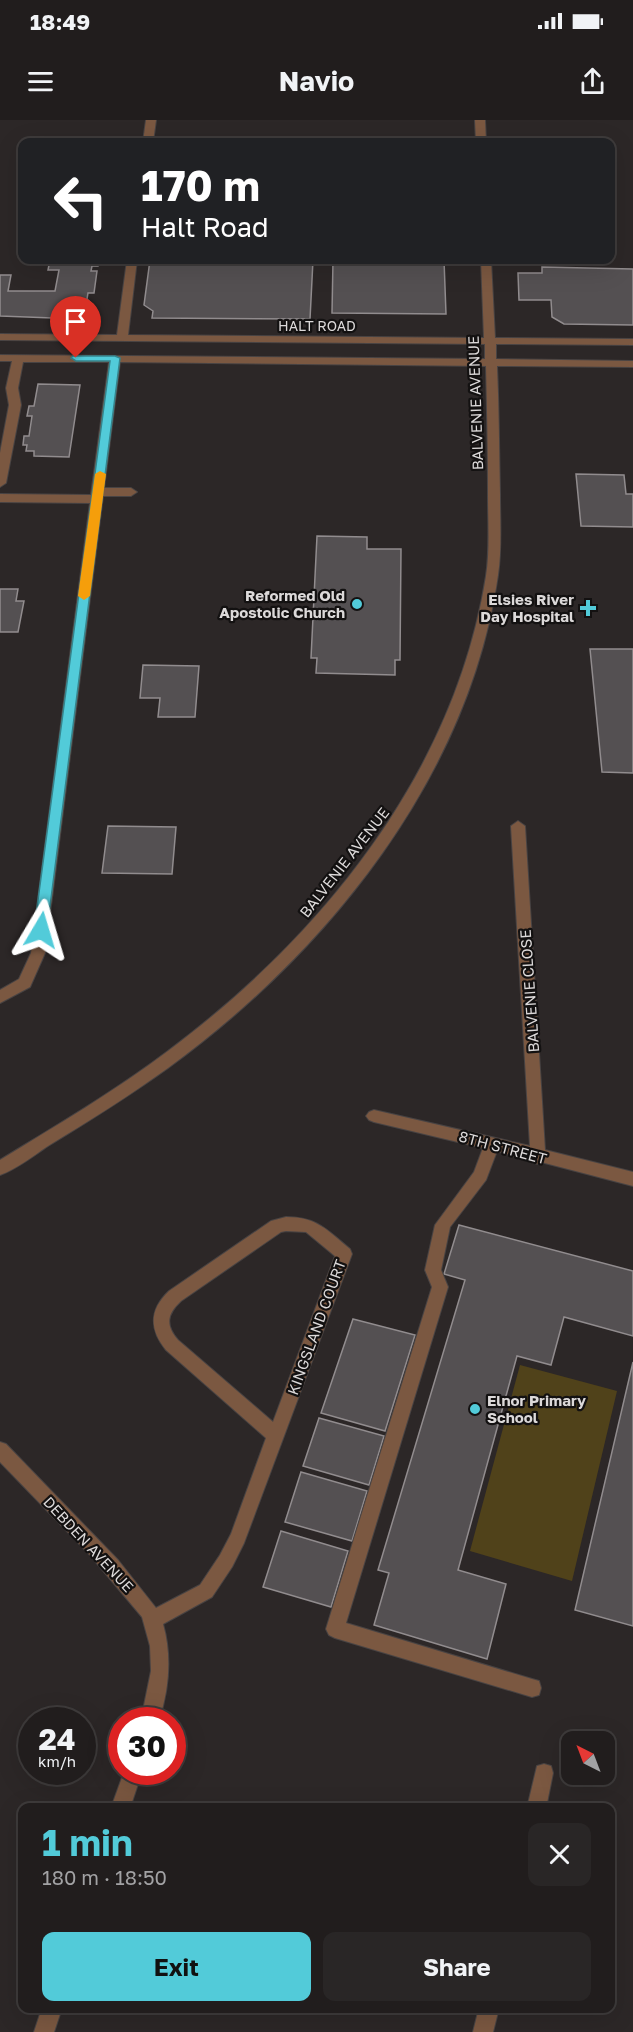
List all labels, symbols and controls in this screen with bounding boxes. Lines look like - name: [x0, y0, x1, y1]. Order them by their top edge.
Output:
- text: 18:49: [30, 8, 90, 35]
- icon: menu: [24, 65, 57, 98]
- text: Navio: [279, 65, 354, 97]
- icon: share: [576, 65, 609, 98]
- text: 170 m: [141, 160, 260, 210]
- icon: left: [42, 162, 120, 240]
- text: Halt Road: [141, 211, 269, 243]
- pin: [50, 296, 101, 358]
- icon: arrive: [59, 305, 92, 338]
- street label: HALT ROAD: [278, 317, 356, 334]
- street label: BALVENIE AVENUE: [464, 335, 486, 471]
- place label: Reformed Old Apostolic Church: [219, 586, 345, 621]
- place label: Elsies River Day Hospital: [480, 590, 574, 625]
- marker: Reformed Old Apostolic Church: [350, 597, 364, 611]
- marker: Elsies River Day Hospital: [579, 599, 597, 617]
- street label: BALVENIE AVENUE: [296, 803, 392, 921]
- position arrow: [9, 898, 73, 962]
- street label: BALVENIE CLOSE: [516, 929, 542, 1053]
- street label: 8TH STREET: [457, 1127, 549, 1167]
- street label: KINGSLAND COURT: [283, 1257, 349, 1397]
- place label: Elnor Primary School: [487, 1391, 586, 1426]
- marker: Elnor Primary School: [468, 1402, 482, 1416]
- street label: DEBDEN AVENUE: [40, 1493, 138, 1595]
- speed limit sign: 30: [108, 1707, 186, 1785]
- text: 24: [38, 1721, 76, 1757]
- north arrow: [561, 1731, 615, 1785]
- map controls: [561, 1731, 615, 1785]
- text: km/h: [38, 1752, 76, 1770]
- text: 1 min: [42, 1821, 133, 1864]
- button: close: [528, 1823, 591, 1886]
- text: 180 m · 18:50: [42, 1865, 167, 1889]
- button: Exit: [42, 1932, 311, 2001]
- button: Share: [323, 1932, 591, 2001]

